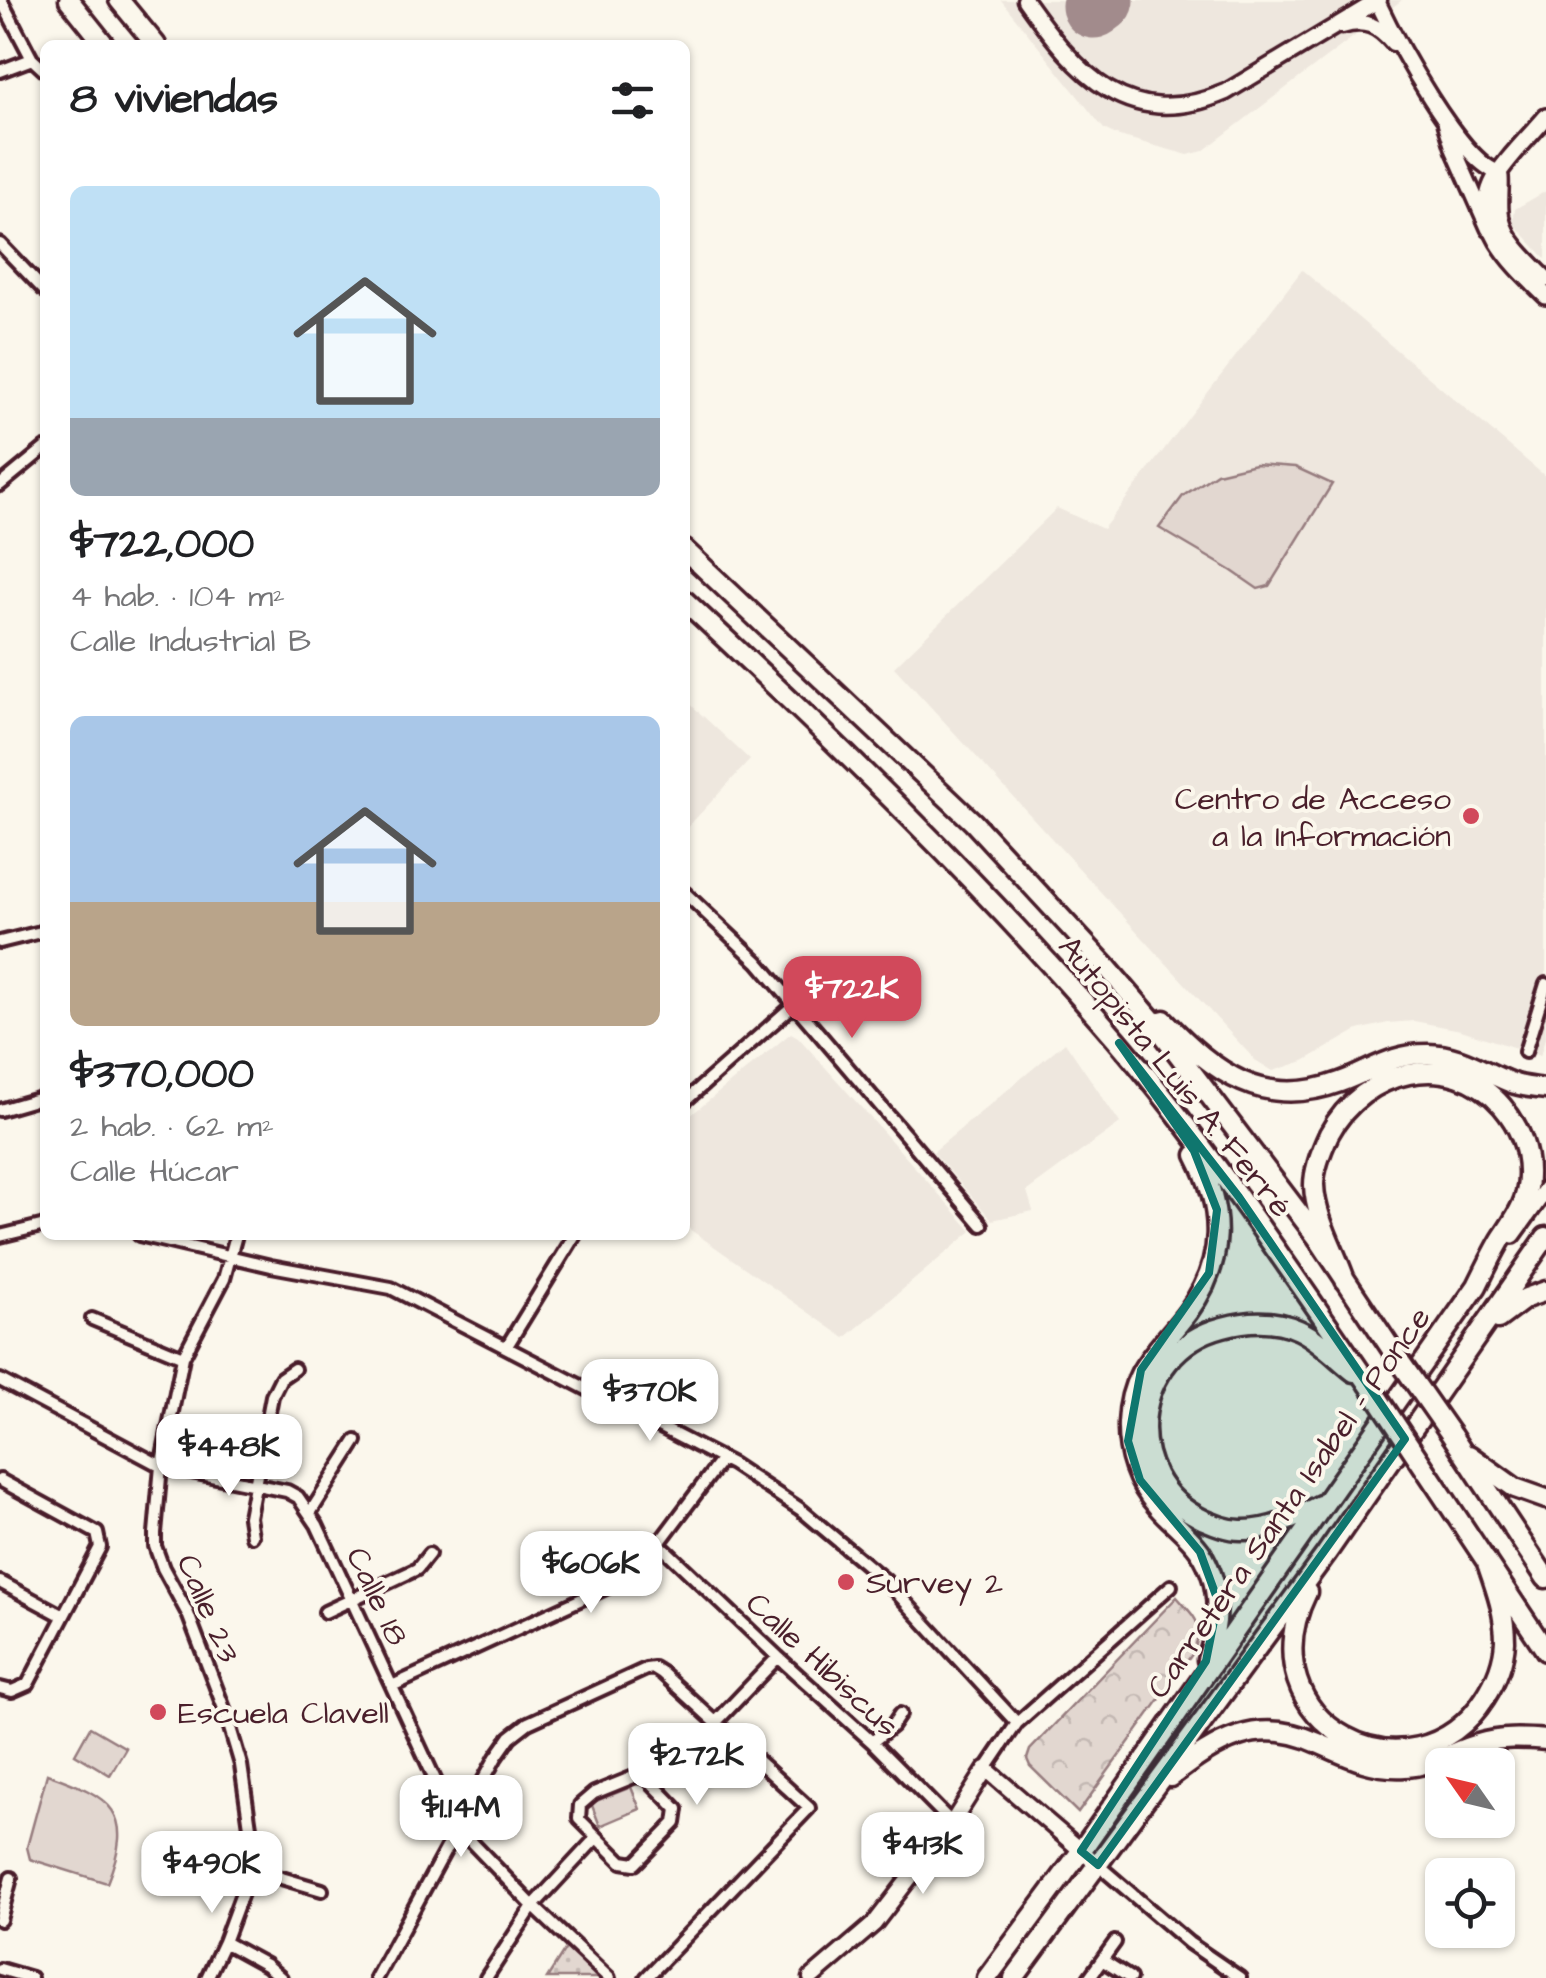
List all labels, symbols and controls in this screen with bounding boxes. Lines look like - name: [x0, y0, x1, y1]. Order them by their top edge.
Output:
- text: 8 viviendas: [70, 71, 278, 129]
- icon: filters: [605, 73, 660, 128]
- icon: home: [275, 251, 455, 431]
- text: $722,000: [70, 516, 254, 574]
- text: 4 hab. · 104 m²: [70, 574, 285, 619]
- text: Calle Industrial B: [70, 619, 311, 664]
- place label: Centro de Acceso a la Información: [1175, 777, 1451, 859]
- icon: home: [275, 781, 455, 961]
- marker: Centro de Acceso a la Información: [1460, 805, 1482, 827]
- street label: Autopista Luis A. Ferré: [1047, 927, 1303, 1227]
- pin: $722K: [782, 956, 922, 1041]
- text: $722K: [805, 966, 899, 1011]
- text: $370,000: [70, 1046, 254, 1104]
- text: 2 hab. · 62 m²: [70, 1104, 274, 1149]
- text: Calle Húcar: [70, 1149, 239, 1194]
- street label: Carretera Santa Isabel - Ponce: [1136, 1298, 1442, 1708]
- pin: $370K: [580, 1359, 720, 1444]
- text: $370K: [603, 1369, 697, 1414]
- pin: $448K: [159, 1414, 299, 1499]
- text: $448K: [178, 1424, 280, 1469]
- pin: $606K: [521, 1531, 661, 1616]
- street label: Calle 18: [334, 1540, 419, 1653]
- text: $606K: [542, 1541, 640, 1586]
- street label: Calle 23: [165, 1547, 251, 1670]
- place label: Survey 2: [866, 1561, 1003, 1606]
- marker: Survey 2: [835, 1571, 857, 1593]
- street label: Calle Hibiscus: [735, 1582, 909, 1748]
- place label: Escuela Clavell: [178, 1691, 389, 1736]
- marker: Escuela Clavell: [147, 1701, 169, 1723]
- pin: $272K: [627, 1723, 767, 1808]
- text: $272K: [650, 1733, 744, 1778]
- north arrow: [1425, 1748, 1515, 1838]
- map controls: [1425, 1748, 1515, 1948]
- pin: $1.14M: [380, 1775, 542, 1860]
- text: $1.14M: [422, 1785, 500, 1830]
- pin: $413K: [853, 1812, 993, 1897]
- text: $413K: [883, 1822, 963, 1867]
- pin: $490K: [142, 1831, 282, 1916]
- text: $490K: [163, 1841, 261, 1886]
- button: locate: [1425, 1858, 1515, 1948]

